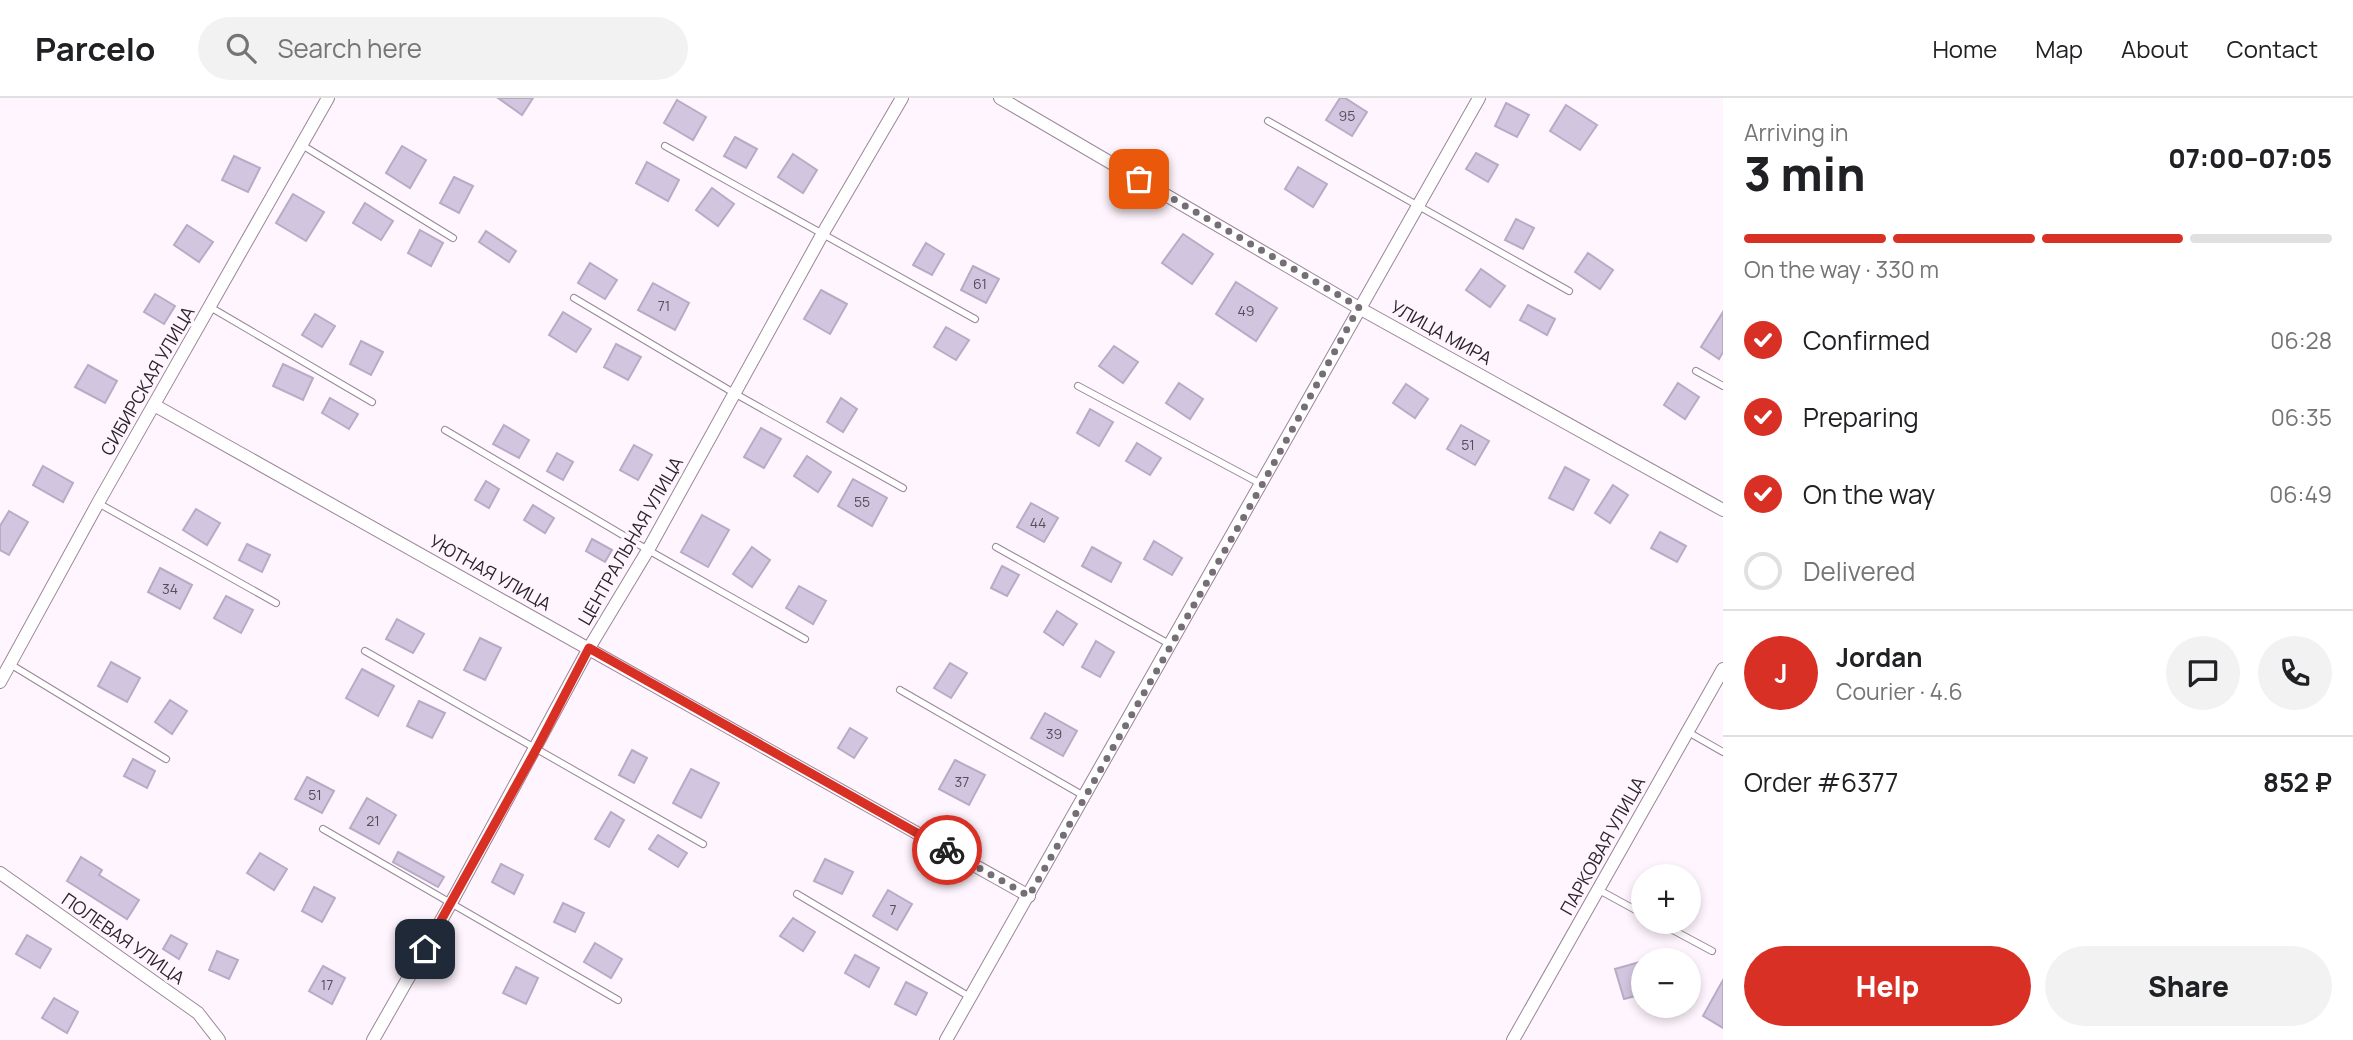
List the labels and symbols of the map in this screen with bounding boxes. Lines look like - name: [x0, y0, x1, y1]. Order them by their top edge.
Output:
- house number: 95: [1339, 106, 1355, 125]
- pin: [1109, 149, 1169, 209]
- house number: 61: [973, 274, 987, 293]
- street label: УЛИЦА МИРА: [1387, 294, 1497, 370]
- house number: 71: [658, 296, 670, 315]
- street label: СИБИРСКАЯ УЛИЦА: [95, 301, 200, 459]
- house number: 49: [1238, 301, 1254, 320]
- house number: 51: [1461, 435, 1475, 454]
- street label: ЦЕНТРАЛЬНАЯ УЛИЦА: [572, 452, 688, 629]
- house number: 55: [854, 492, 870, 511]
- house number: 44: [1030, 513, 1046, 532]
- street label: УЮТНАЯ УЛИЦА: [425, 529, 556, 616]
- house number: 34: [162, 579, 178, 598]
- house number: 39: [1046, 724, 1062, 743]
- house number: 37: [955, 772, 969, 791]
- street label: ПАРКОВАЯ УЛИЦА: [1554, 772, 1650, 919]
- house number: 51: [308, 785, 322, 804]
- house number: 21: [366, 811, 380, 830]
- courier: [912, 815, 982, 885]
- street label: ПОЛЕВАЯ УЛИЦА: [58, 887, 190, 990]
- house number: 7: [889, 900, 897, 919]
- pin: [395, 919, 455, 979]
- house number: 17: [321, 975, 333, 994]

